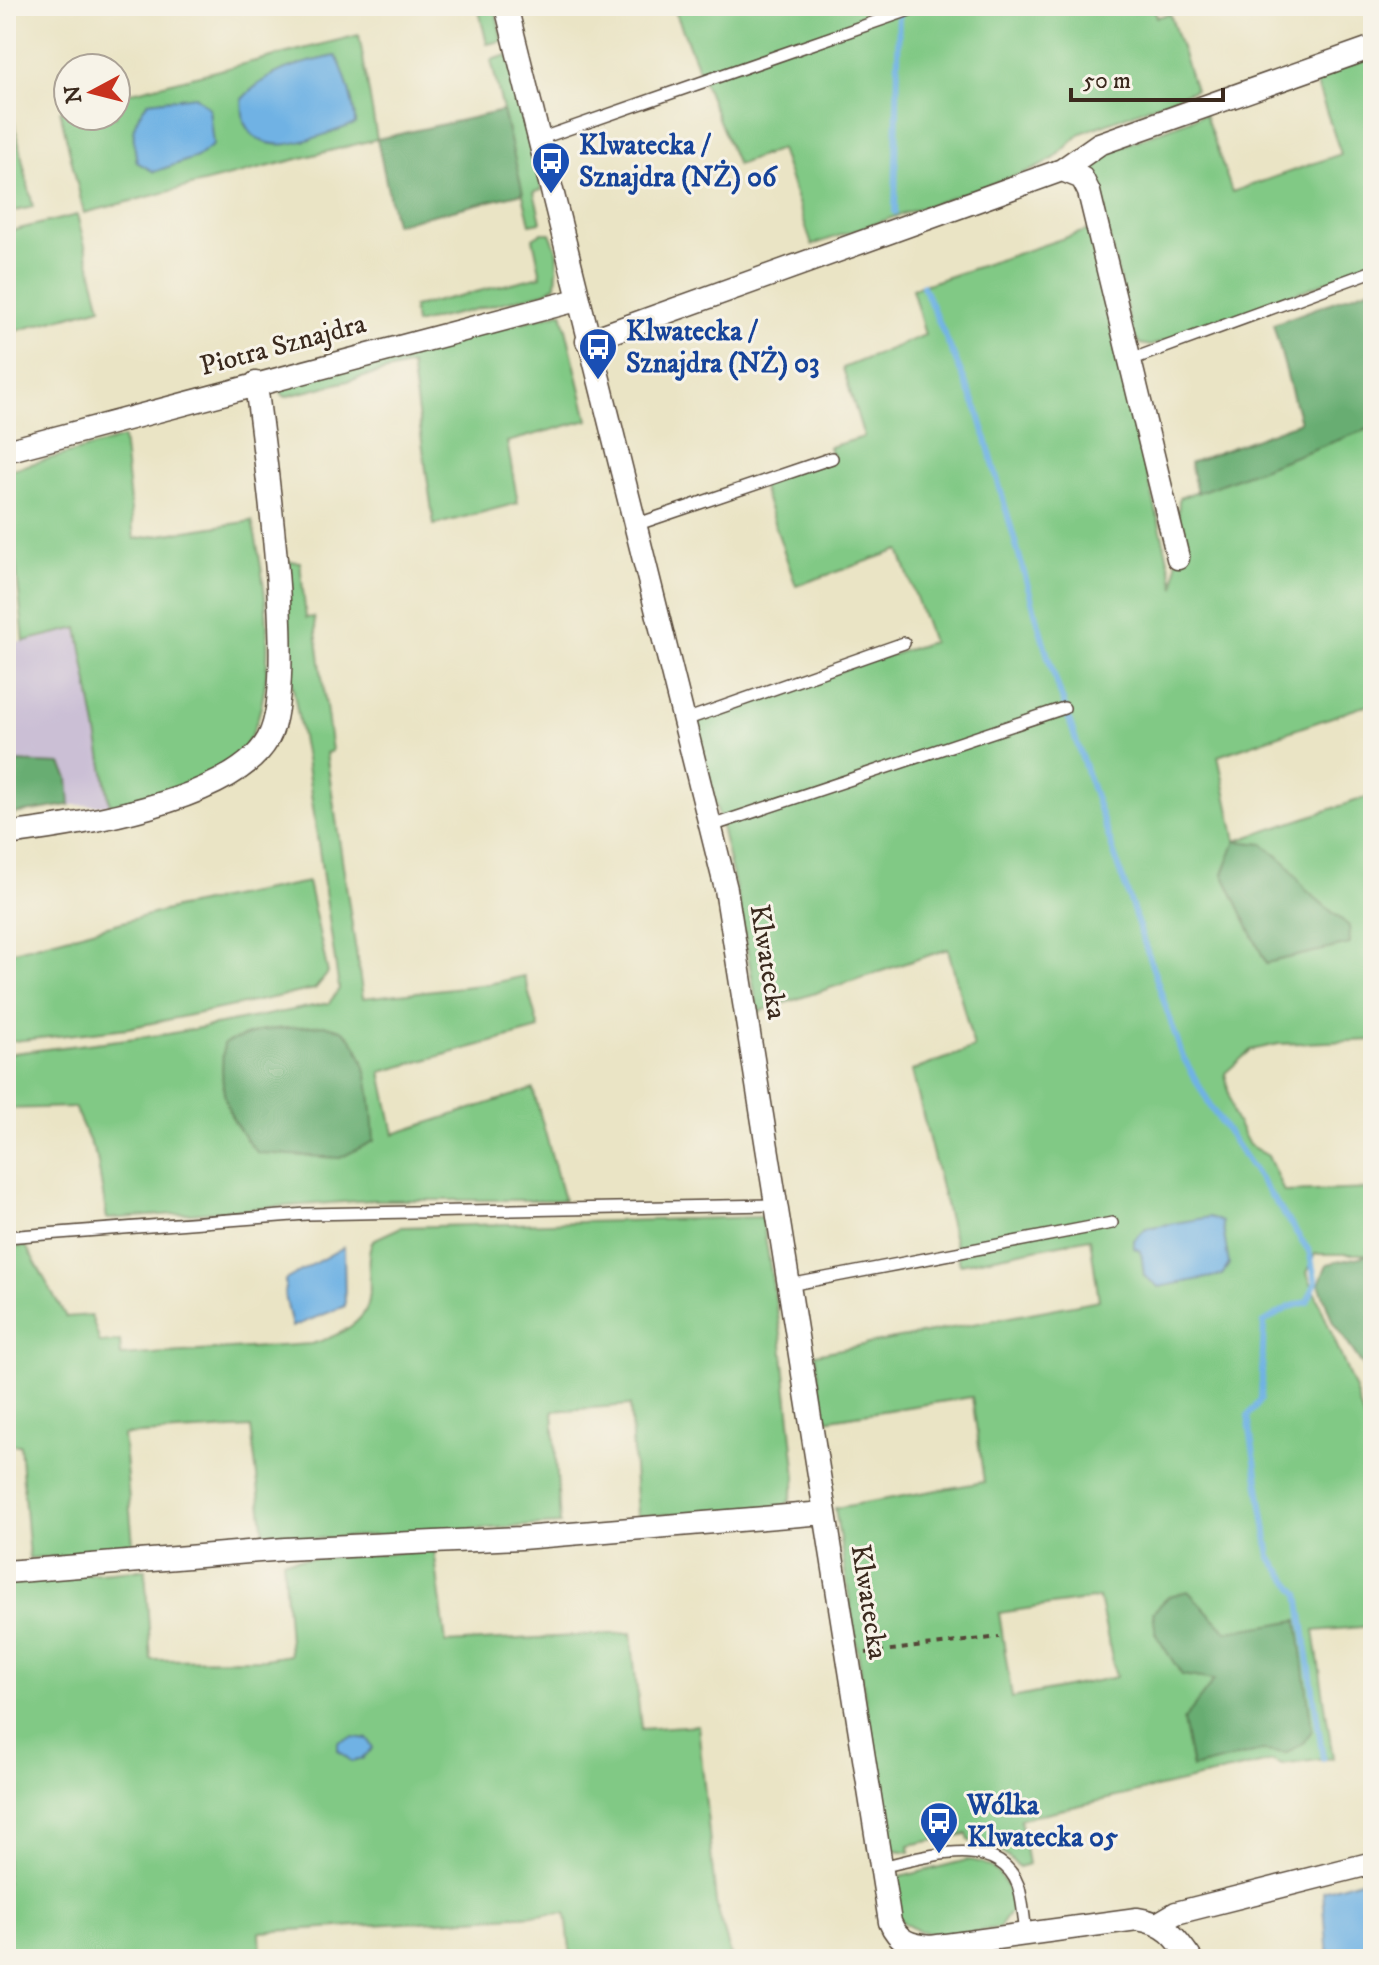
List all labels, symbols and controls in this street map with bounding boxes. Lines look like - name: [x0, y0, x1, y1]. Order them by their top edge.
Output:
- north arrow: [52, 52, 132, 132]
- scale bar: [1071, 52, 1223, 102]
- text: 50 m: [1083, 66, 1131, 96]
- text: N: [59, 84, 88, 105]
- place label: Klwatecka / Sznajdra (NŻ) 06: [579, 128, 778, 195]
- bus stop icon: Klwatecka / Sznajdra (NŻ) 06: [530, 140, 572, 195]
- street label: Piotra Sznajdra: [196, 306, 370, 384]
- place label: Klwatecka / Sznajdra (NŻ) 03: [626, 314, 820, 381]
- bus stop icon: Klwatecka / Sznajdra (NŻ) 03: [577, 326, 619, 381]
- street label: Klwatecka: [742, 902, 794, 1022]
- street label: Klwatecka: [843, 1542, 895, 1662]
- place label: Wólka Klwatecka 05: [966, 1788, 1118, 1855]
- bus stop icon: Wólka Klwatecka 05: [918, 1800, 960, 1855]

